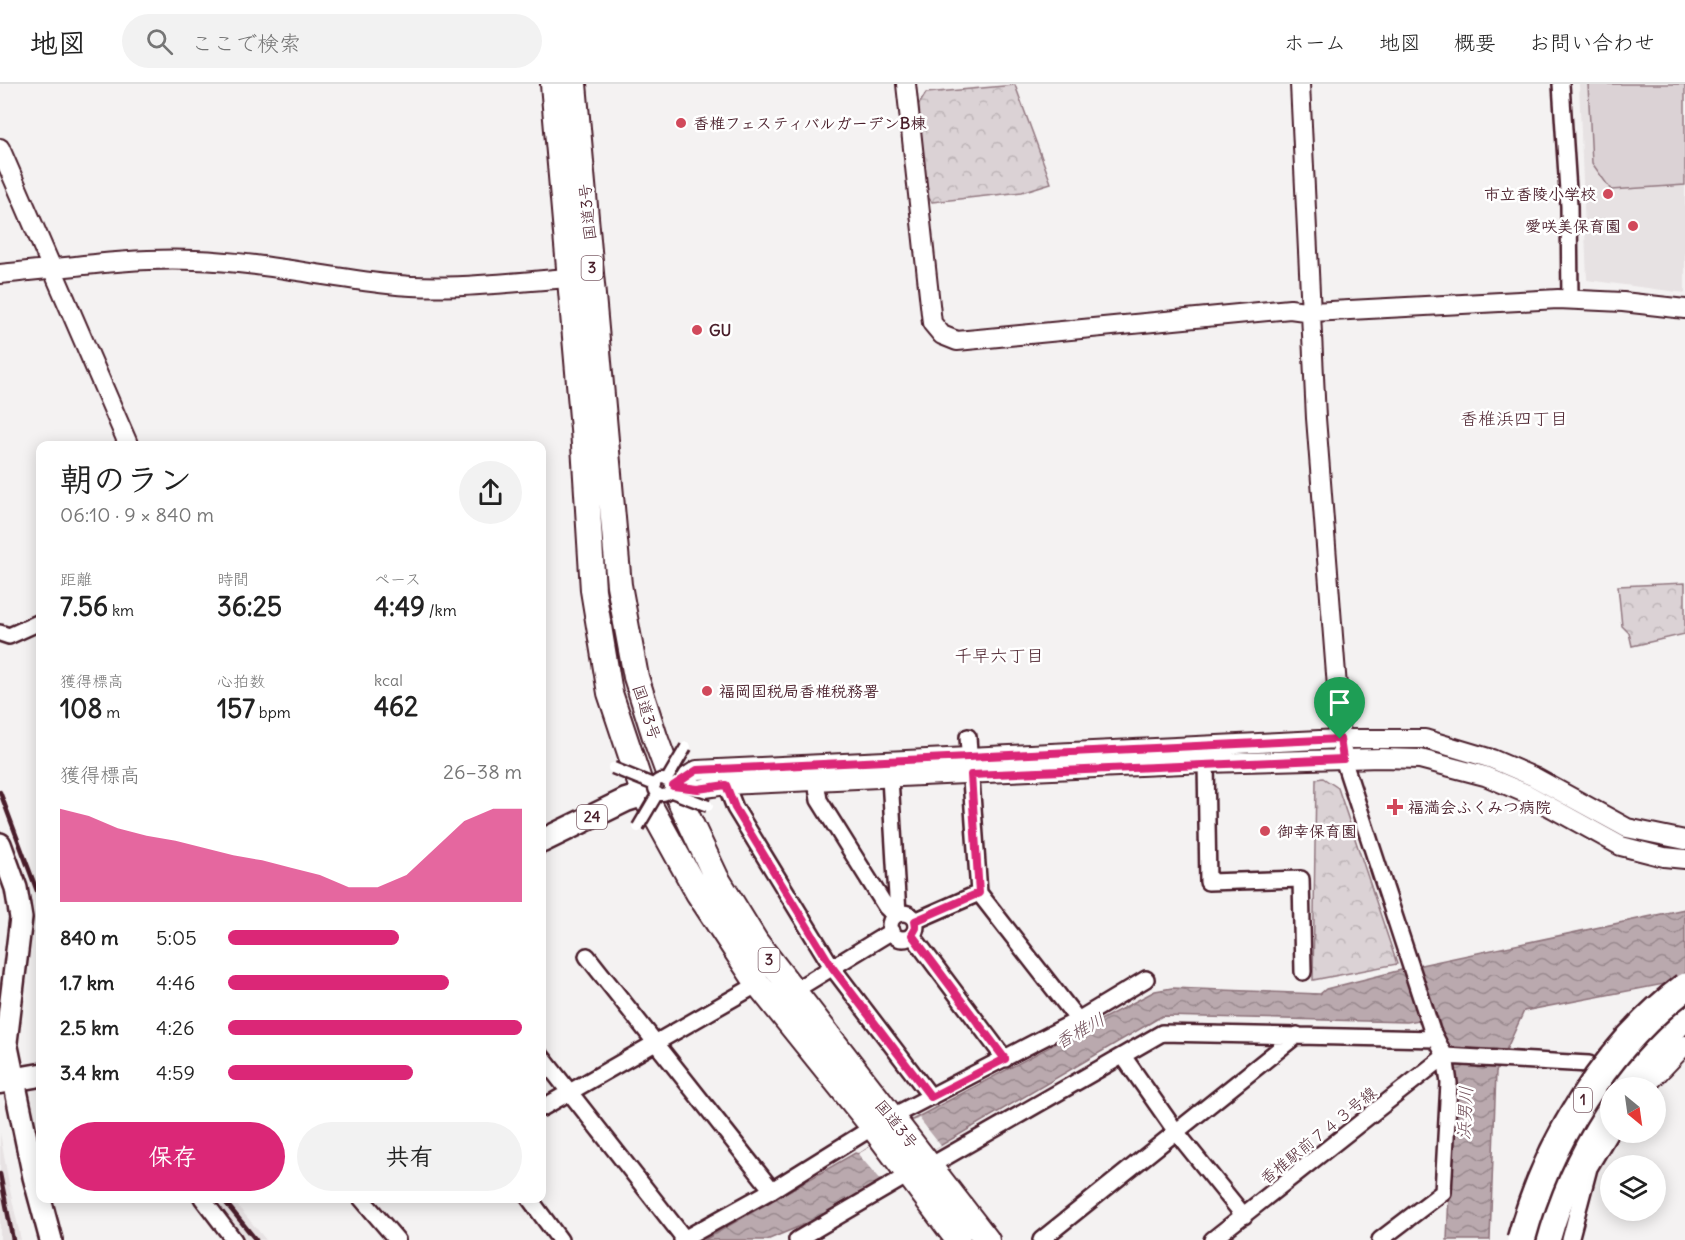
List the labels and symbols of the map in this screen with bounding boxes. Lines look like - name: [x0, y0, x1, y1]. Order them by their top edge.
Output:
- place label: 香椎フェスティバルガーデンB棟: [693, 113, 927, 133]
- marker: 香椎フェスティバルガーデンB棟: [674, 116, 688, 130]
- street label: 国道3号: [574, 183, 600, 241]
- place label: 市立香陵小学校: [1484, 184, 1596, 204]
- marker: 市立香陵小学校: [1601, 187, 1615, 201]
- place label: 愛咲美保育園: [1525, 216, 1621, 236]
- marker: 愛咲美保育園: [1626, 219, 1640, 233]
- road number: 3: [582, 256, 602, 280]
- place label: GU: [709, 320, 731, 340]
- marker: GU: [690, 323, 704, 337]
- district label: 香椎浜四丁目: [1460, 407, 1568, 430]
- district label: 千早六丁目: [954, 644, 1044, 667]
- pin: [1314, 677, 1365, 739]
- place label: 福岡国税局香椎税務署: [719, 681, 879, 701]
- street label: 国道3号: [629, 682, 665, 742]
- marker: 福岡国税局香椎税務署: [700, 684, 714, 698]
- place label: 福満会ふくみつ病院: [1408, 797, 1551, 817]
- marker: 福満会ふくみつ病院: [1386, 798, 1404, 816]
- road number: 24: [577, 805, 607, 829]
- place label: 御幸保育園: [1277, 821, 1357, 841]
- marker: 御幸保育園: [1258, 824, 1272, 838]
- road number: 3: [758, 948, 780, 972]
- water label: 香椎川: [1051, 1007, 1109, 1054]
- north arrow: [1600, 1077, 1666, 1143]
- street label: 香椎駅前７４３号線: [1256, 1082, 1380, 1188]
- water label: 浜男川: [1452, 1085, 1477, 1141]
- road number: 1: [1574, 1088, 1592, 1112]
- street label: 国道3号: [871, 1096, 923, 1152]

